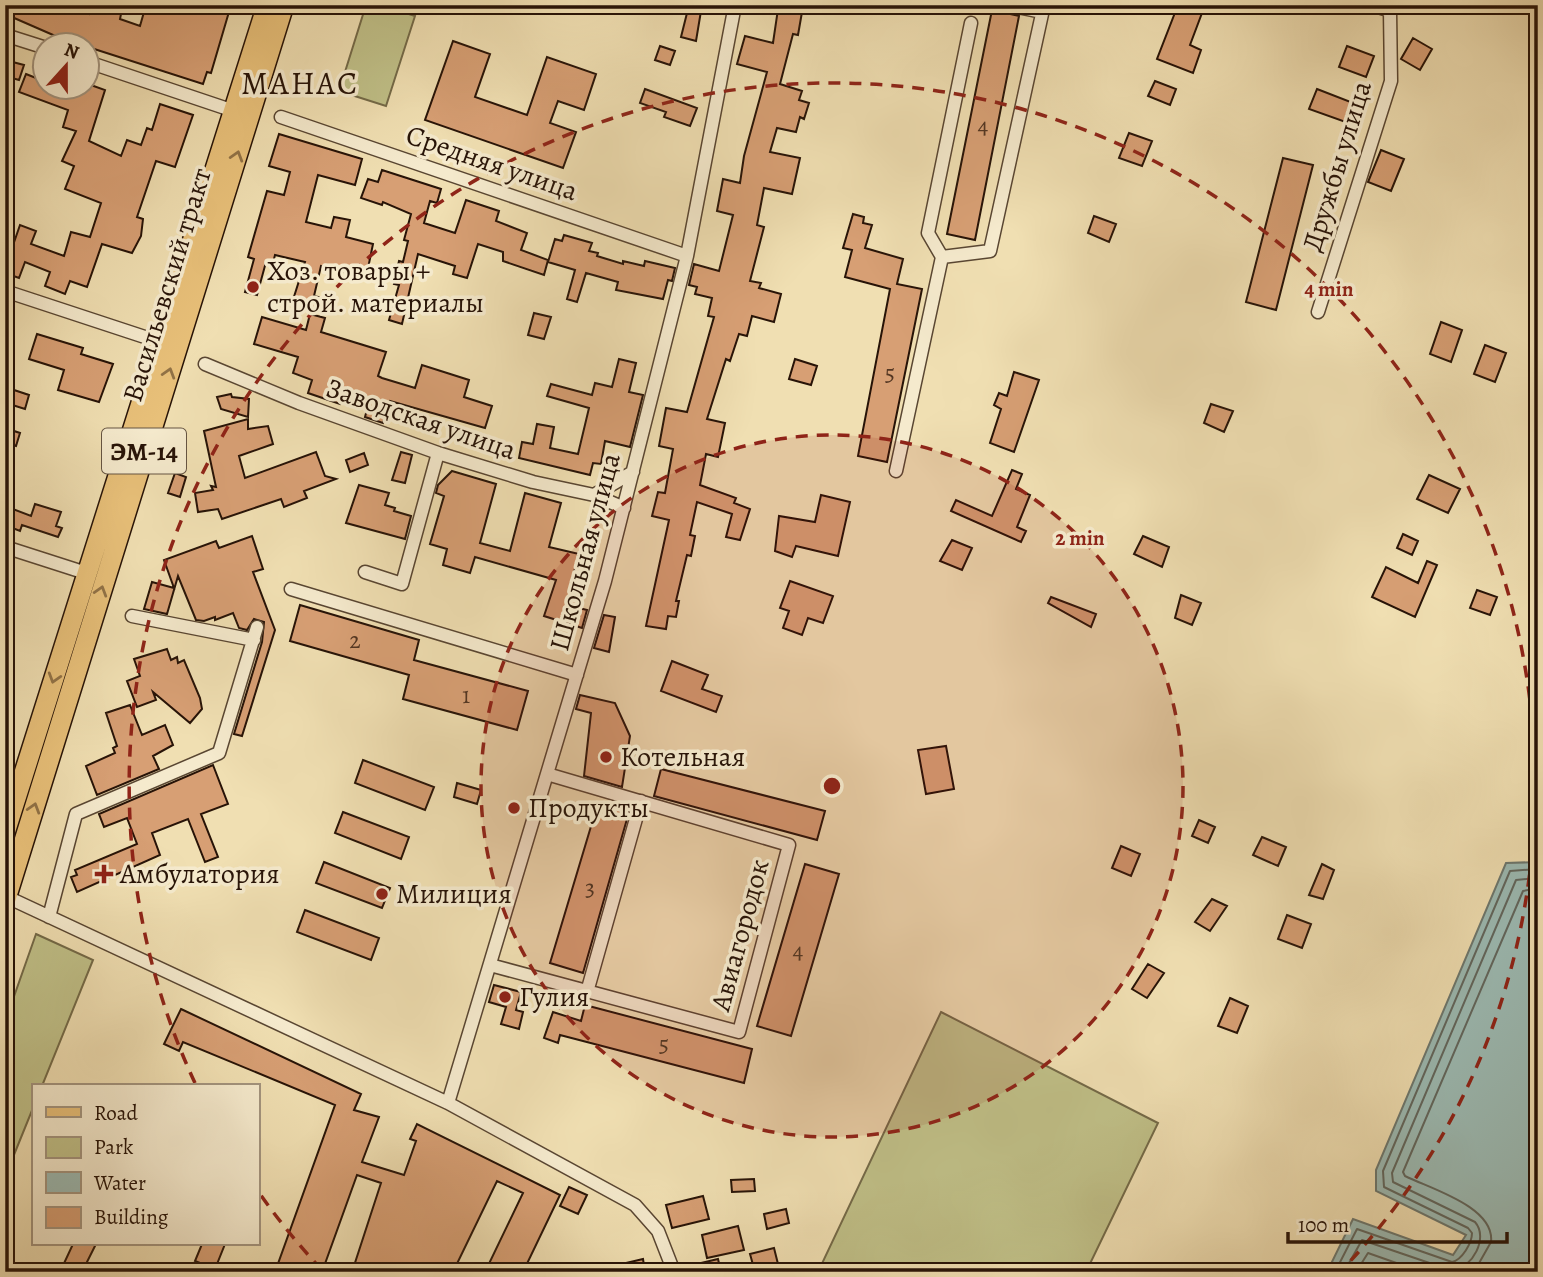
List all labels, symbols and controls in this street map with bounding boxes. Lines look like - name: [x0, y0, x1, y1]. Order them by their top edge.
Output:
- north arrow: [32, 32, 102, 102]
- text: N: [61, 36, 83, 66]
- district label: МАНАС: [241, 61, 359, 105]
- street label: Дружбы улица: [1293, 76, 1381, 256]
- house number: 4: [978, 109, 989, 141]
- street label: Средняя улица: [401, 116, 583, 210]
- one-way arrow: [228, 151, 243, 163]
- street label: Васильевский тракт: [113, 164, 221, 406]
- place label: Хоз. товары + строй. материалы: [267, 252, 484, 322]
- text: 4 min: [1304, 275, 1354, 303]
- marker: Хоз. товары + строй. материалы: [245, 279, 261, 295]
- house number: 5: [885, 357, 895, 389]
- one-way arrow: [160, 368, 175, 380]
- street label: Заводская улица: [321, 369, 521, 469]
- road number: ЭМ-14: [102, 428, 186, 474]
- street label: Школьная улица: [540, 449, 630, 655]
- text: 2 min: [1055, 524, 1105, 552]
- one-way arrow: [92, 585, 107, 597]
- house number: 2: [349, 624, 361, 656]
- one-way arrow: [47, 671, 62, 683]
- house number: 1: [462, 679, 470, 711]
- place label: Котельная: [620, 738, 745, 776]
- marker: Котельная: [598, 749, 614, 765]
- centre of rings: [820, 774, 844, 798]
- place label: Продукты: [528, 789, 649, 827]
- marker: Продукты: [506, 800, 522, 816]
- one-way arrow: [26, 802, 40, 815]
- place label: Амбулатория: [119, 855, 280, 893]
- street label: Авиагородок: [701, 855, 778, 1016]
- marker: Амбулатория: [94, 864, 114, 884]
- house number: 3: [585, 872, 595, 904]
- place label: Милиция: [396, 875, 512, 913]
- marker: Милиция: [374, 886, 390, 902]
- house number: 4: [793, 934, 804, 966]
- place label: Гулия: [519, 978, 589, 1016]
- marker: Гулия: [497, 989, 513, 1005]
- house number: 5: [659, 1028, 669, 1060]
- legend: [32, 1084, 259, 1246]
- text: Road: [94, 1099, 138, 1127]
- text: Park: [94, 1133, 134, 1161]
- text: Water: [93, 1169, 146, 1197]
- scale bar: [1288, 1200, 1506, 1244]
- text: Building: [94, 1203, 169, 1231]
- text: 100 m: [1298, 1211, 1349, 1239]

